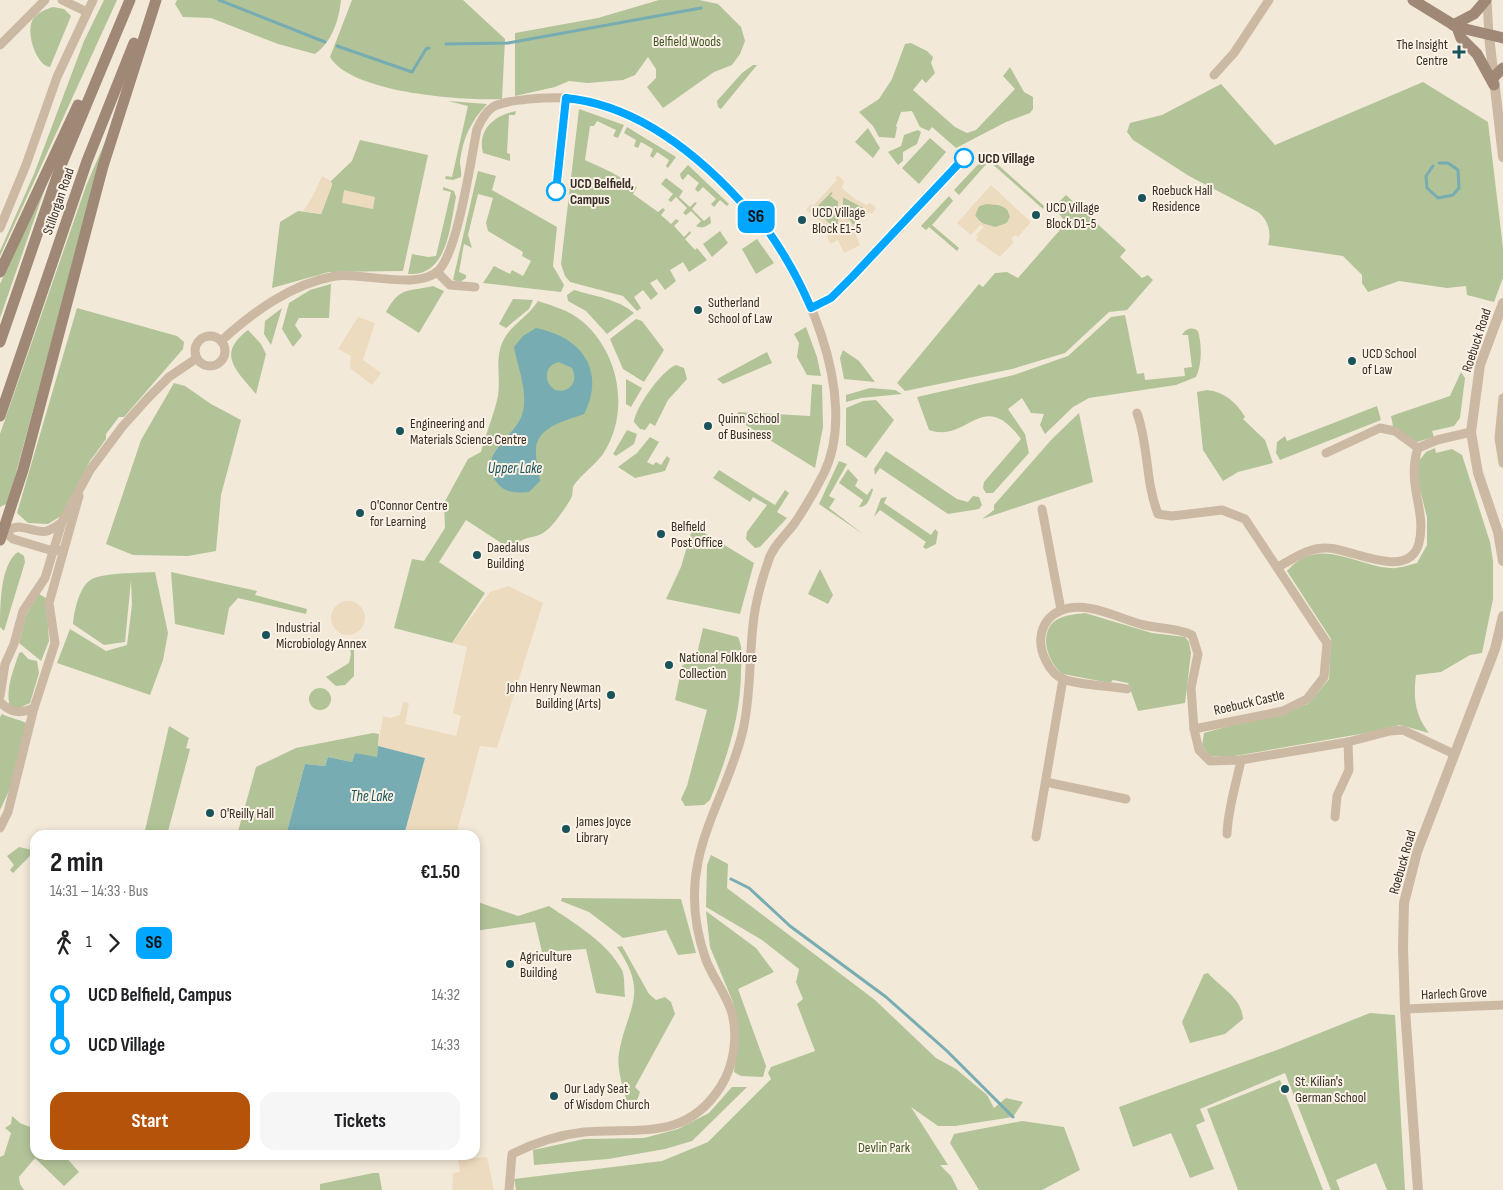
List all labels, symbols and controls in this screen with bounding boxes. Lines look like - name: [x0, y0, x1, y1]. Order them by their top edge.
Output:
- park label: Belfield Woods: [653, 33, 721, 50]
- place label: The Insight Centre: [1396, 36, 1448, 69]
- marker: The Insight Centre: [1452, 45, 1466, 59]
- marker: UCD Village: [954, 148, 974, 168]
- place label: UCD Village: [978, 150, 1035, 167]
- street label: Stillorgan Road: [39, 165, 78, 237]
- place label: UCD Belfield, Campus: [570, 175, 634, 208]
- marker: UCD Belfield, Campus: [546, 181, 566, 201]
- place label: Roebuck Hall Residence: [1152, 182, 1212, 215]
- marker: Roebuck Hall Residence: [1136, 192, 1148, 204]
- place label: UCD Village Block D1-5: [1046, 199, 1100, 232]
- line badge: S6: [734, 201, 778, 233]
- place label: UCD Village Block E1-5: [812, 204, 866, 237]
- text: S6: [748, 206, 764, 227]
- marker: UCD Village Block D1-5: [1030, 209, 1042, 221]
- marker: UCD Village Block E1-5: [796, 214, 808, 226]
- place label: Sutherland School of Law: [708, 294, 773, 327]
- marker: Sutherland School of Law: [692, 304, 704, 316]
- street label: Roebuck Road: [1458, 306, 1495, 374]
- place label: UCD School of Law: [1362, 345, 1417, 378]
- marker: UCD School of Law: [1346, 355, 1358, 367]
- place label: Quinn School of Business: [718, 410, 779, 443]
- place label: Engineering and Materials Science Centre: [410, 415, 527, 448]
- marker: Quinn School of Business: [702, 420, 714, 432]
- marker: Engineering and Materials Science Centre: [394, 425, 406, 437]
- water label: Upper Lake: [488, 459, 542, 478]
- place label: O'Connor Centre for Learning: [370, 497, 448, 530]
- marker: O'Connor Centre for Learning: [354, 507, 366, 519]
- place label: Belfield Post Office: [671, 518, 723, 551]
- marker: Belfield Post Office: [655, 528, 667, 540]
- place label: Daedalus Building: [487, 539, 530, 572]
- marker: Daedalus Building: [471, 549, 483, 561]
- place label: Industrial Microbiology Annex: [276, 619, 367, 652]
- marker: Industrial Microbiology Annex: [260, 629, 272, 641]
- place label: National Folklore Collection: [679, 649, 757, 682]
- marker: National Folklore Collection: [663, 659, 675, 671]
- place label: John Henry Newman Building (Arts): [506, 679, 601, 712]
- street label: Roebuck Castle: [1212, 686, 1286, 719]
- marker: John Henry Newman Building (Arts): [605, 689, 617, 701]
- water label: The Lake: [351, 787, 394, 806]
- place label: O'Reilly Hall: [220, 805, 274, 822]
- marker: O'Reilly Hall: [204, 807, 216, 819]
- place label: James Joyce Library: [575, 813, 631, 846]
- marker: James Joyce Library: [560, 823, 572, 835]
- street label: Roebuck Road: [1385, 828, 1420, 896]
- text: 2 min: [50, 846, 103, 879]
- text: €1.50: [420, 861, 460, 884]
- text: 14:31 – 14:33 · Bus: [50, 882, 148, 901]
- icon: walk: [50, 929, 78, 957]
- icon: forward: [100, 929, 128, 957]
- text: S6: [146, 932, 162, 953]
- text: 1: [86, 933, 92, 952]
- place label: Agriculture Building: [519, 948, 572, 981]
- marker: Agriculture Building: [504, 958, 516, 970]
- text: UCD Belfield, Campus: [88, 984, 232, 1007]
- street label: Harlech Grove: [1421, 984, 1487, 1003]
- text: 14:32: [431, 986, 460, 1005]
- text: UCD Village: [88, 1034, 165, 1057]
- text: 14:33: [431, 1036, 460, 1055]
- place label: St. Kilian's German School: [1295, 1073, 1366, 1106]
- place label: Our Lady Seat of Wisdom Church: [564, 1080, 650, 1113]
- marker: St. Kilian's German School: [1279, 1083, 1291, 1095]
- marker: Our Lady Seat of Wisdom Church: [548, 1090, 560, 1102]
- button: Start: [50, 1092, 250, 1150]
- button: Tickets: [260, 1092, 460, 1150]
- park label: Devlin Park: [858, 1139, 911, 1156]

